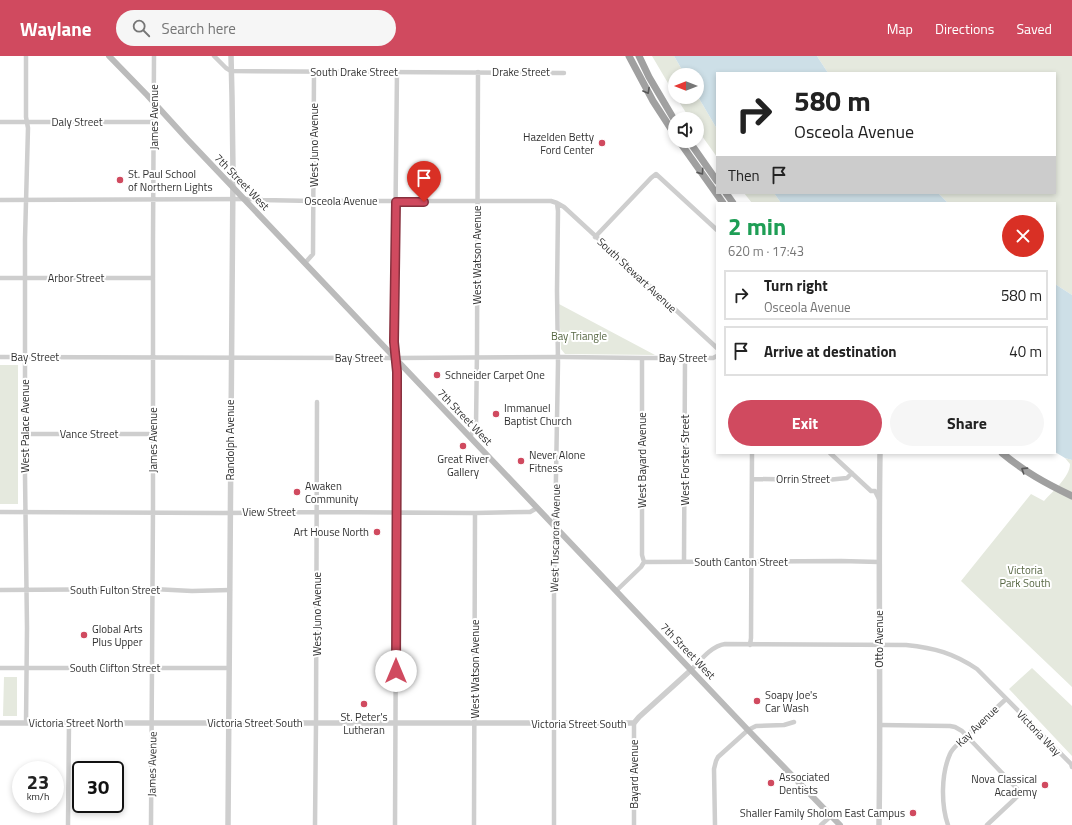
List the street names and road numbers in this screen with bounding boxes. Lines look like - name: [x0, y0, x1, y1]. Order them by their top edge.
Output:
- street label: South Drake Street: [310, 64, 398, 80]
- street label: Drake Street: [492, 64, 550, 80]
- street label: James Avenue: [146, 84, 162, 150]
- street label: West Juno Avenue: [306, 103, 322, 187]
- street label: Daly Street: [51, 114, 103, 130]
- street label: 7th Street West: [211, 150, 273, 214]
- street label: Osceola Avenue: [304, 193, 378, 209]
- street label: West Watson Avenue: [469, 205, 485, 305]
- street label: South Stewart Avenue: [594, 234, 681, 316]
- street label: Arbor Street: [48, 270, 104, 286]
- street label: Bay Street: [11, 349, 59, 365]
- street label: Bay Street: [335, 350, 383, 366]
- street label: Bay Street: [659, 350, 707, 366]
- street label: West Palace Avenue: [17, 379, 33, 473]
- street label: 7th Street West: [434, 385, 496, 449]
- street label: Randolph Avenue: [222, 399, 238, 480]
- street label: James Avenue: [145, 407, 161, 473]
- street label: West Bayard Avenue: [634, 412, 650, 508]
- street label: West Forster Street: [677, 414, 693, 505]
- street label: Vance Street: [60, 426, 118, 442]
- street label: Orrin Street: [776, 471, 830, 487]
- street label: West Tuscarora Avenue: [546, 483, 564, 592]
- street label: View Street: [242, 504, 296, 520]
- street label: South Canton Street: [694, 554, 788, 570]
- street label: West Juno Avenue: [309, 572, 325, 656]
- street label: South Fulton Street: [70, 582, 160, 598]
- street label: Otto Avenue: [871, 610, 887, 668]
- street label: West Watson Avenue: [467, 619, 483, 719]
- street label: 7th Street West: [657, 619, 719, 683]
- street label: South Clifton Street: [70, 660, 160, 676]
- street label: Kay Avenue: [952, 701, 1002, 750]
- street label: Victoria Way: [1013, 707, 1065, 760]
- street label: Victoria Street North: [29, 715, 124, 731]
- street label: Victoria Street South: [207, 715, 303, 731]
- street label: Victoria Street South: [531, 716, 627, 732]
- street label: James Avenue: [143, 731, 161, 797]
- street label: Bayard Avenue: [626, 739, 642, 809]

